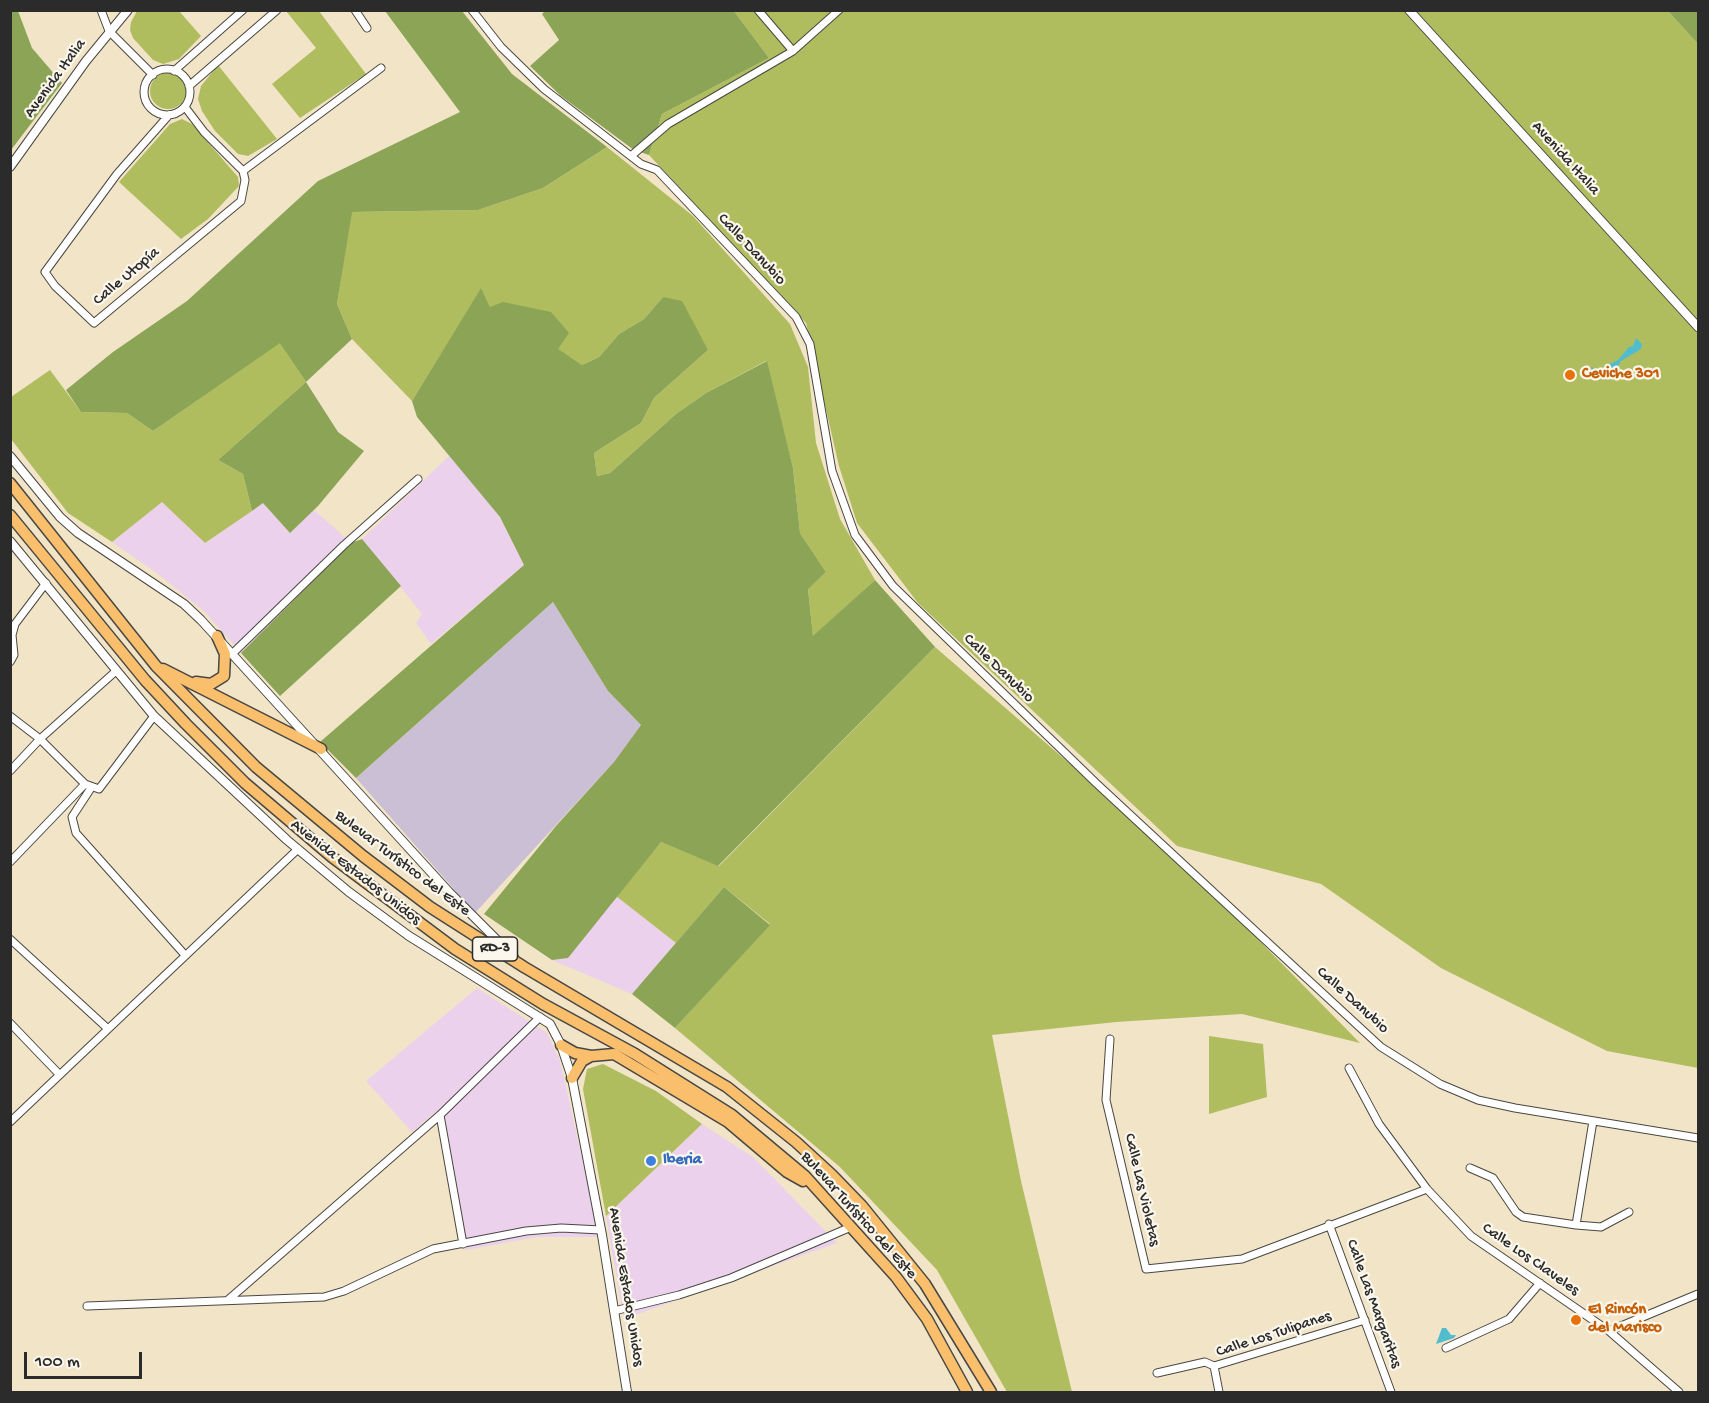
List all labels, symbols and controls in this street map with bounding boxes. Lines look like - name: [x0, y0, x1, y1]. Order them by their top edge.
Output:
- street label: Avenida Italia: [21, 36, 91, 122]
- street label: Avenida Italia: [1527, 118, 1603, 200]
- street label: Calle Danubio: [713, 210, 789, 290]
- street label: Calle Utopía: [90, 244, 164, 310]
- place label: Ceviche 301: [1582, 365, 1659, 385]
- marker: Ceviche 301: [1563, 368, 1577, 382]
- street label: Calle Danubio: [958, 630, 1038, 708]
- street label: Bulevar Turístico del Este: [330, 807, 474, 921]
- street label: Avenida Estados Unidos: [286, 816, 424, 930]
- road number: RD-3: [472, 937, 518, 961]
- street label: Calle Danubio: [1312, 963, 1392, 1039]
- street label: Calle Las Violetas: [1119, 1132, 1163, 1248]
- street label: Bulevar Turístico del Este: [796, 1148, 920, 1284]
- place label: Iberia: [663, 1151, 702, 1171]
- marker: Iberia: [644, 1154, 658, 1168]
- street label: Avenida Estados Unidos: [603, 1206, 647, 1368]
- street label: Calle Los Claveles: [1478, 1219, 1582, 1301]
- street label: Calle Las Margaritas: [1341, 1237, 1405, 1371]
- place label: El Rincón del Marisco: [1588, 1301, 1662, 1339]
- street label: Calle Los Tulipanes: [1214, 1307, 1334, 1363]
- marker: El Rincón del Marisco: [1569, 1313, 1583, 1327]
- scale bar: [27, 1340, 146, 1378]
- text: 100 m: [35, 1352, 80, 1373]

